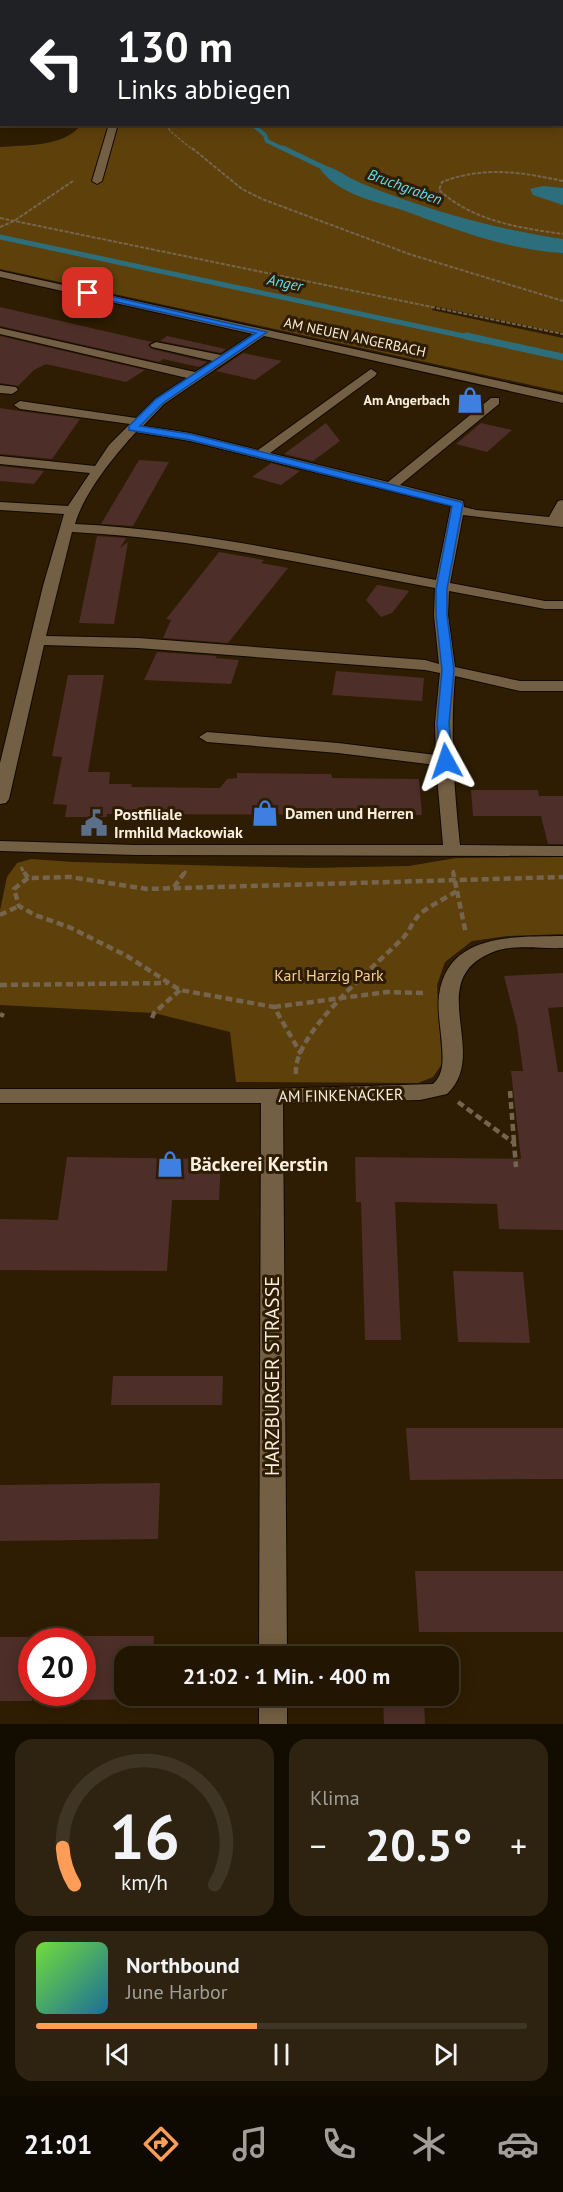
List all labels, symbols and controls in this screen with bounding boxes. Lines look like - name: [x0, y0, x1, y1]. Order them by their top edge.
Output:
- text: 130 m: [117, 19, 233, 74]
- icon: left: [18, 24, 96, 102]
- text: Links abbiegen: [117, 72, 291, 106]
- water label: Bruchgraben: [365, 164, 445, 209]
- pin: [62, 267, 113, 318]
- water label: Anger: [265, 269, 306, 296]
- icon: arrive: [71, 276, 104, 309]
- street label: AM NEUEN ANGERBACH: [282, 313, 428, 361]
- shop icon: Am Angerbach: [455, 385, 485, 415]
- place label: Am Angerbach: [364, 391, 450, 409]
- position arrow: [414, 729, 478, 793]
- shop icon: Damen und Herren: [250, 798, 280, 828]
- place label: Damen und Herren: [285, 803, 414, 823]
- place label: Postfiliale Irmhild Mackowiak: [114, 804, 243, 842]
- public building icon: Postfiliale Irmhild Mackowiak: [79, 808, 109, 838]
- park label: Karl Harzig Park: [274, 965, 384, 985]
- street label: AM FINKENACKER: [278, 1084, 404, 1106]
- shop icon: Bäckerei Kerstin: [155, 1149, 185, 1179]
- place label: Bäckerei Kerstin: [190, 1151, 328, 1177]
- street label: HARZBURGER STRASSE: [259, 1276, 285, 1476]
- speed limit sign: 20: [18, 1628, 96, 1706]
- text: 21:02 · 1 Min. · 400 m: [183, 1662, 390, 1690]
- text: Klima: [310, 1785, 360, 1811]
- text: 16: [109, 1795, 180, 1876]
- text: 20.5°: [365, 1815, 472, 1873]
- text: −: [310, 1824, 327, 1867]
- text: +: [510, 1824, 527, 1867]
- text: km/h: [121, 1868, 168, 1896]
- text: Northbound: [126, 1951, 240, 1979]
- text: June Harbor: [126, 1979, 228, 2005]
- icon: previous: [101, 2038, 134, 2071]
- icon: pause: [265, 2038, 298, 2071]
- icon: next: [429, 2038, 462, 2071]
- icon: directions: [140, 2123, 182, 2165]
- icon: music: [229, 2123, 271, 2165]
- icon: phone: [318, 2123, 360, 2165]
- icon: climate: [408, 2123, 450, 2165]
- icon: car: [497, 2123, 539, 2165]
- text: 21:01: [24, 2127, 92, 2161]

